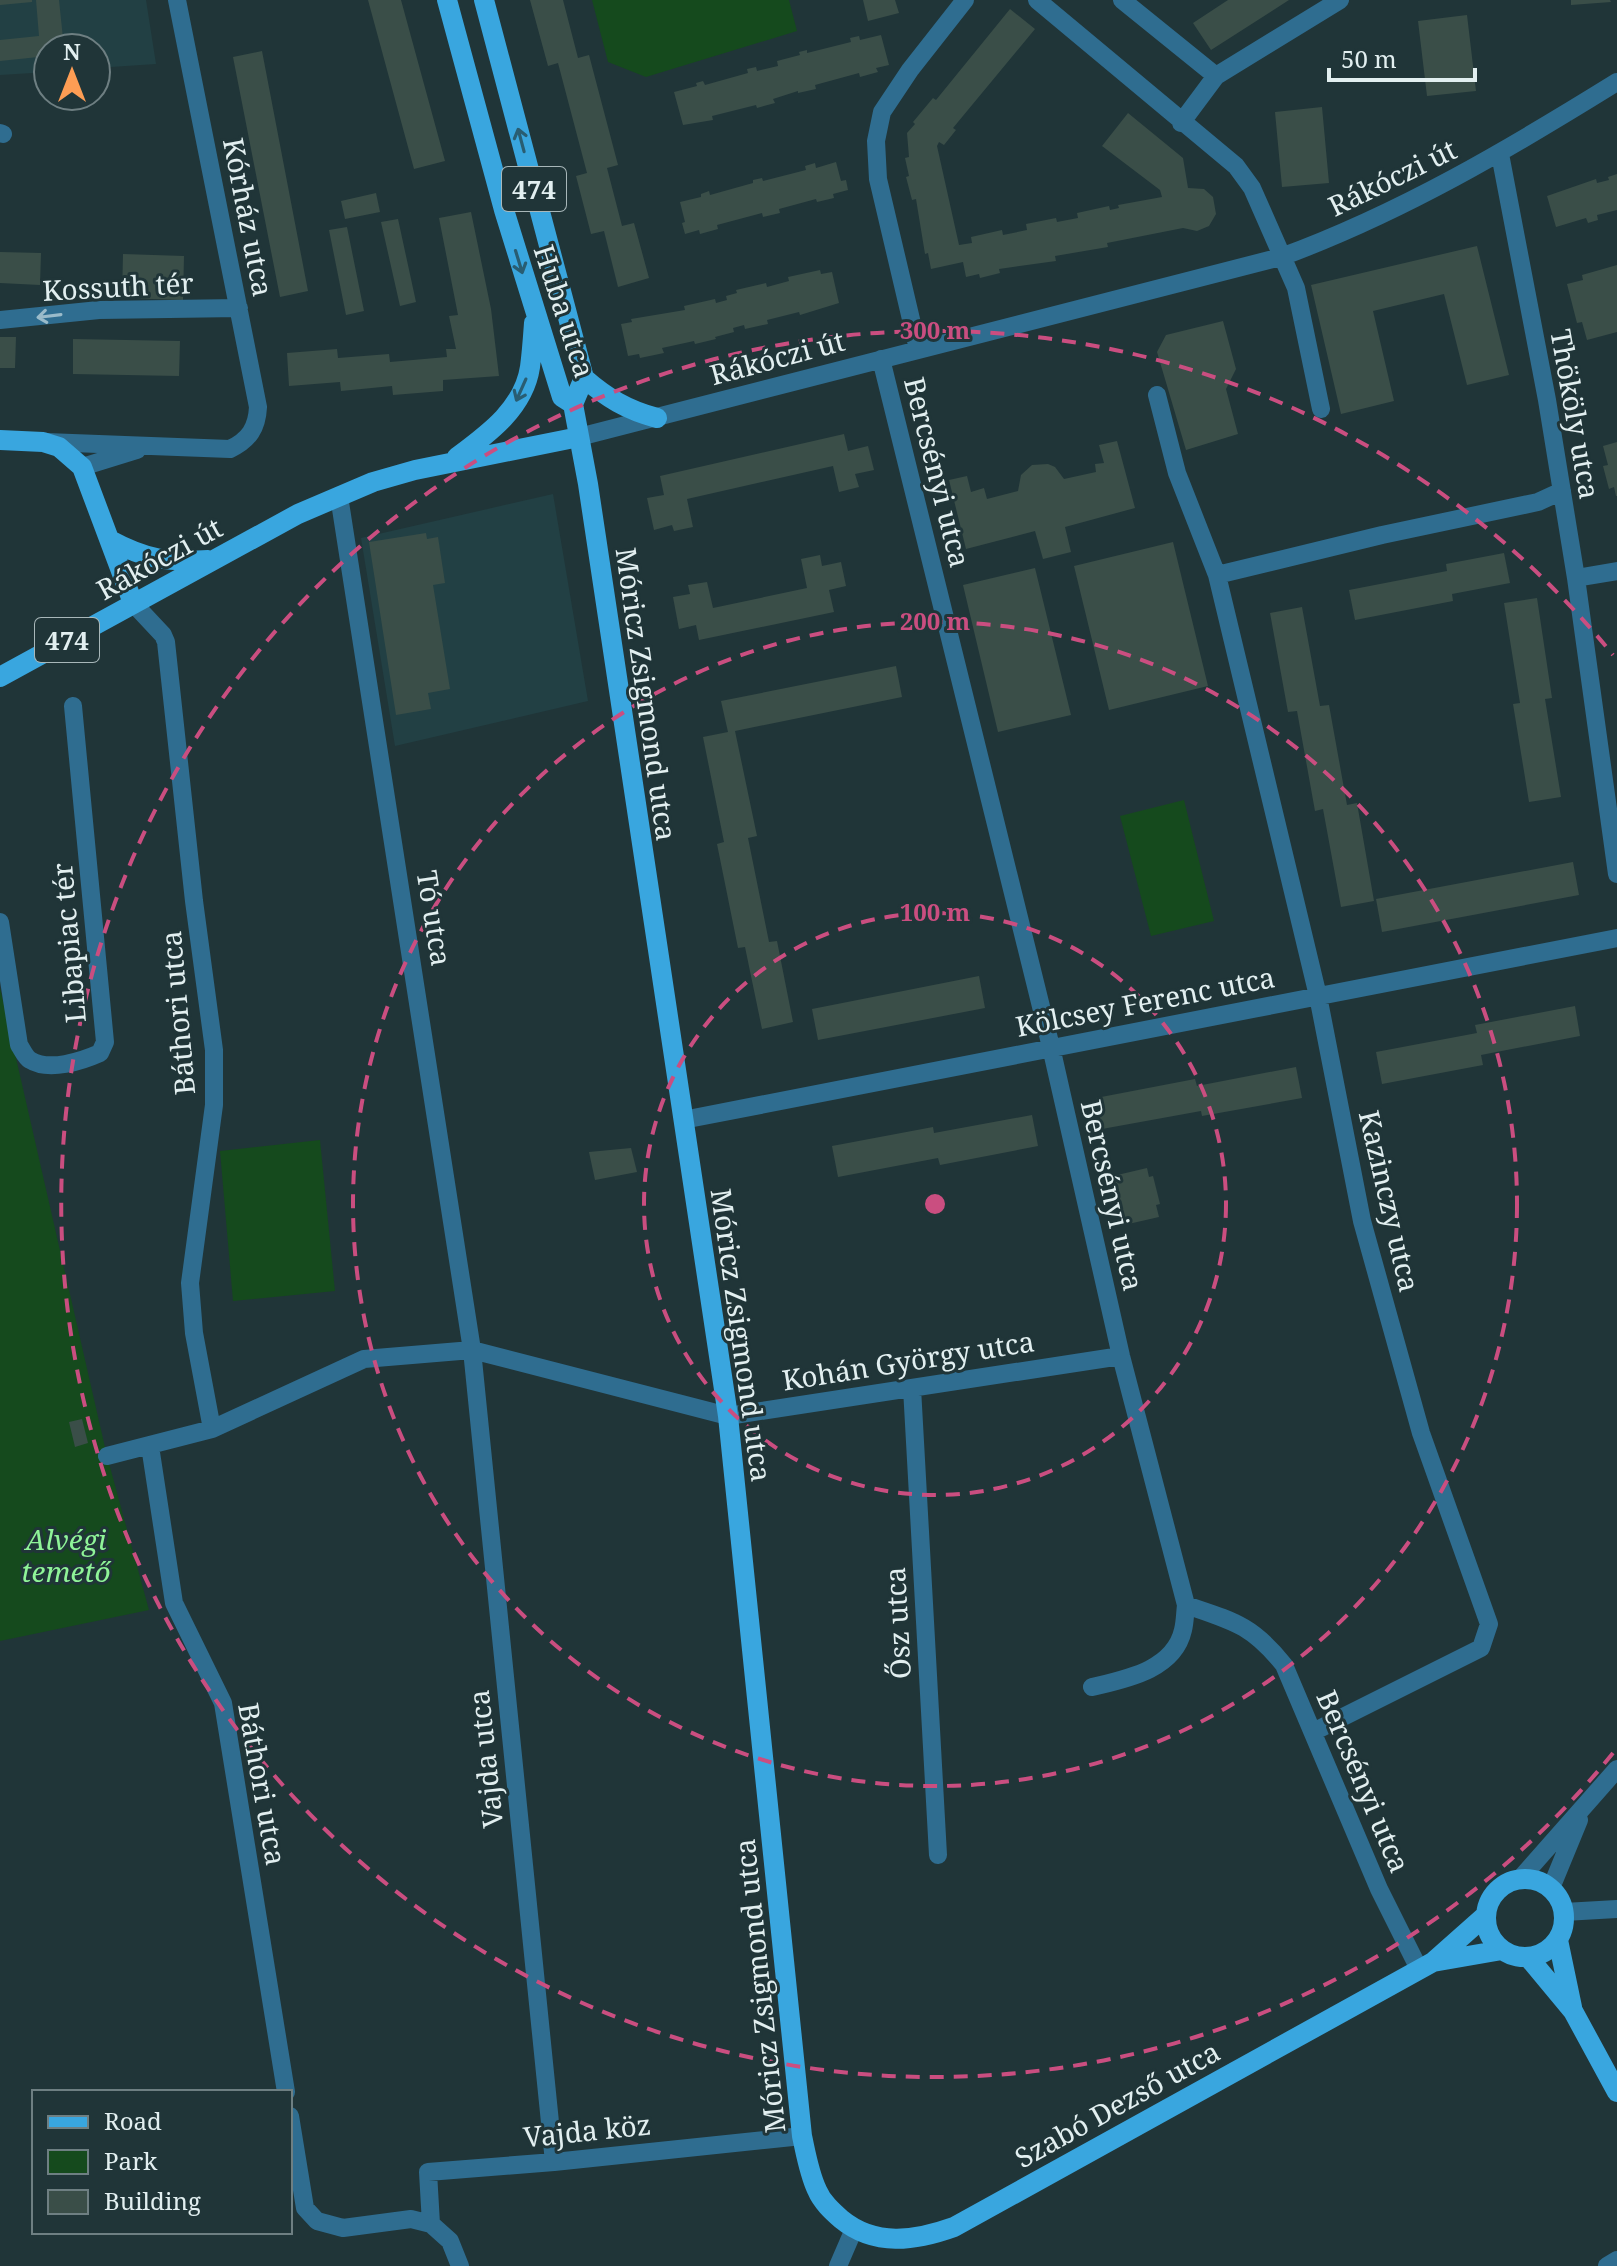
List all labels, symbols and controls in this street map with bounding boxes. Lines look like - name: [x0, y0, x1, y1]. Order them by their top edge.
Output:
- north arrow: [32, 32, 112, 112]
- scale bar: [1329, 32, 1475, 82]
- text: N: [63, 36, 81, 66]
- text: 50 m: [1341, 42, 1397, 75]
- one-way arrow: [512, 127, 527, 153]
- street label: Rákóczi út: [1322, 130, 1463, 224]
- street label: Kórház utca: [215, 134, 283, 300]
- road number: 474: [502, 167, 566, 211]
- street label: Huba utca: [526, 240, 604, 382]
- one-way arrow: [512, 248, 527, 274]
- street label: Kossuth tér: [42, 263, 194, 309]
- one-way arrow: [36, 309, 63, 324]
- text: 300 m: [900, 313, 971, 346]
- street label: Rákóczi út: [705, 321, 849, 393]
- street label: Thököly utca: [1542, 326, 1610, 502]
- street label: Bercsényi utca: [896, 373, 980, 571]
- one-way arrow: [513, 377, 528, 401]
- street label: Rákóczi út: [89, 508, 229, 608]
- street label: Móricz Zsigmond utca: [608, 545, 686, 843]
- text: 200 m: [900, 604, 971, 637]
- road number: 474: [35, 618, 99, 662]
- street label: Libapiac tér: [42, 861, 94, 1025]
- street label: Tó utca: [409, 867, 461, 969]
- text: 100 m: [900, 895, 971, 928]
- street label: Báthori utca: [151, 929, 203, 1097]
- street label: Kölcsey Ferenc utca: [1012, 957, 1278, 1045]
- street label: Bercsényi utca: [1073, 1096, 1153, 1294]
- street label: Kazinczy utca: [1351, 1107, 1429, 1295]
- street label: Móricz Zsigmond utca: [703, 1186, 781, 1484]
- centre of rings: [921, 1190, 949, 1218]
- street label: Kohán György utca: [779, 1321, 1037, 1399]
- park label: Alvégi temető: [21, 1520, 112, 1590]
- street label: Ősz utca: [875, 1566, 919, 1680]
- street label: Bercsényi utca: [1308, 1684, 1420, 1878]
- street label: Vajda utca: [459, 1688, 511, 1830]
- street label: Báthori utca: [230, 1700, 296, 1868]
- street label: Móricz Zsigmond utca: [725, 1837, 793, 2135]
- street label: Szabó Dezső utca: [1008, 2032, 1226, 2176]
- legend: [32, 2090, 292, 2234]
- text: Road: [104, 2104, 162, 2137]
- street label: Vajda köz: [521, 2104, 653, 2156]
- text: Park: [104, 2144, 158, 2177]
- text: Building: [104, 2184, 201, 2217]

